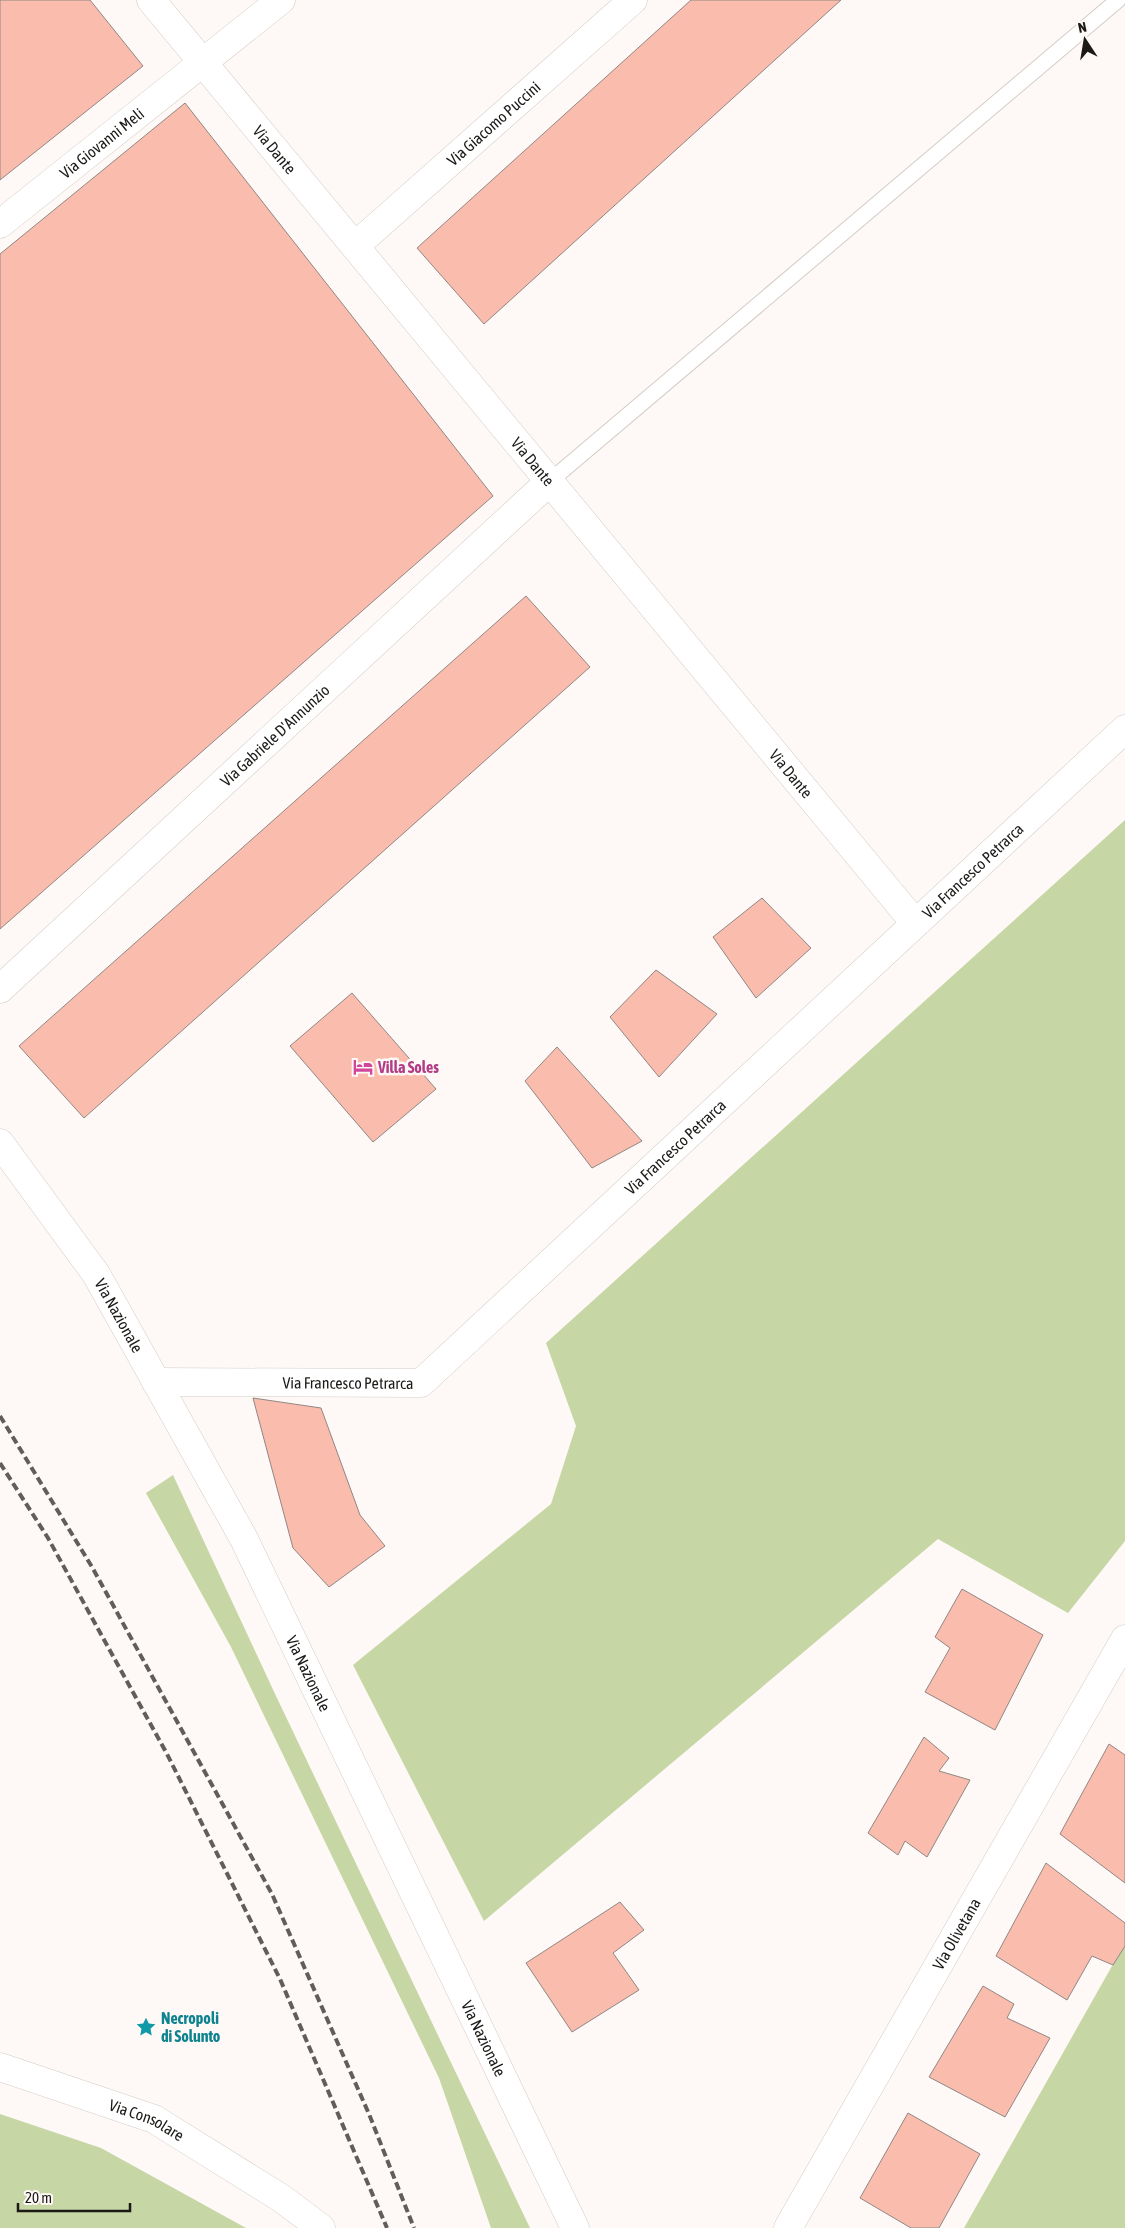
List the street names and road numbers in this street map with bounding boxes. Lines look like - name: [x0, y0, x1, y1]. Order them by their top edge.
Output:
- street label: Via Giacomo Puccini: [443, 78, 544, 169]
- street label: Via Giovanni Meli: [56, 104, 147, 182]
- street label: Via Dante: [250, 122, 300, 177]
- street label: Via Dante: [508, 434, 558, 489]
- street label: Via Gabriele D'Annunzio: [217, 681, 333, 790]
- street label: Via Dante: [766, 746, 816, 801]
- street label: Via Francesco Petrarca: [919, 819, 1027, 922]
- street label: Via Francesco Petrarca: [621, 1096, 729, 1198]
- street label: Via Nazionale: [91, 1276, 147, 1356]
- street label: Via Francesco Petrarca: [282, 1373, 414, 1392]
- street label: Via Nazionale: [283, 1633, 334, 1714]
- street label: Via Olivetana: [929, 1895, 984, 1973]
- street label: Via Nazionale: [458, 1998, 510, 2079]
- street label: Via Consolare: [107, 2095, 187, 2144]

